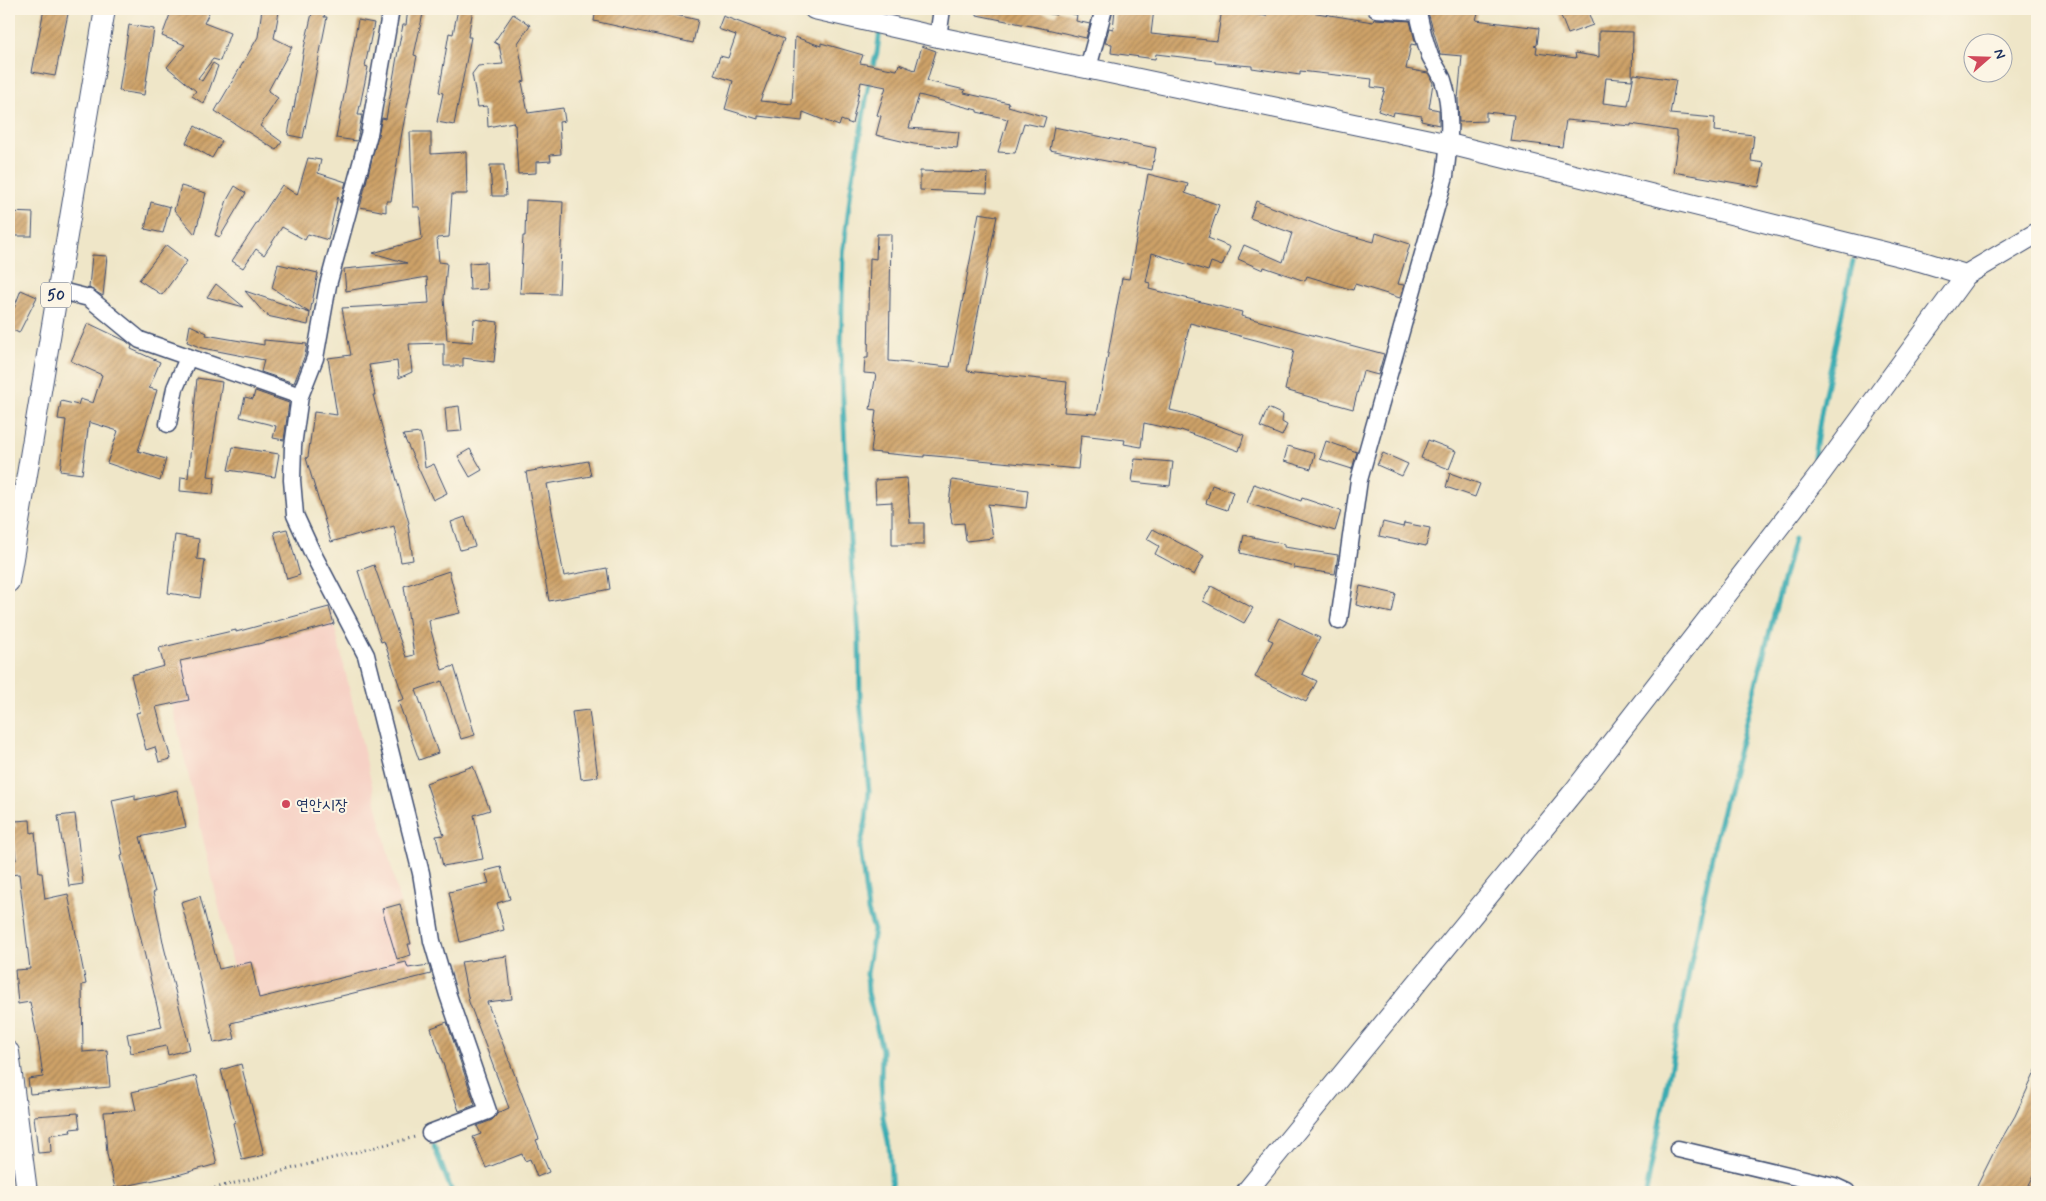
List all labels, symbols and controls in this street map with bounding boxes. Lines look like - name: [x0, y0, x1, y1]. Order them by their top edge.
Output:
- north arrow: [1964, 32, 2014, 82]
- text: N: [1989, 46, 2009, 61]
- road number: 50: [41, 282, 71, 308]
- place label: 연안시장: [296, 795, 348, 816]
- marker: 연안시장: [280, 798, 292, 810]

